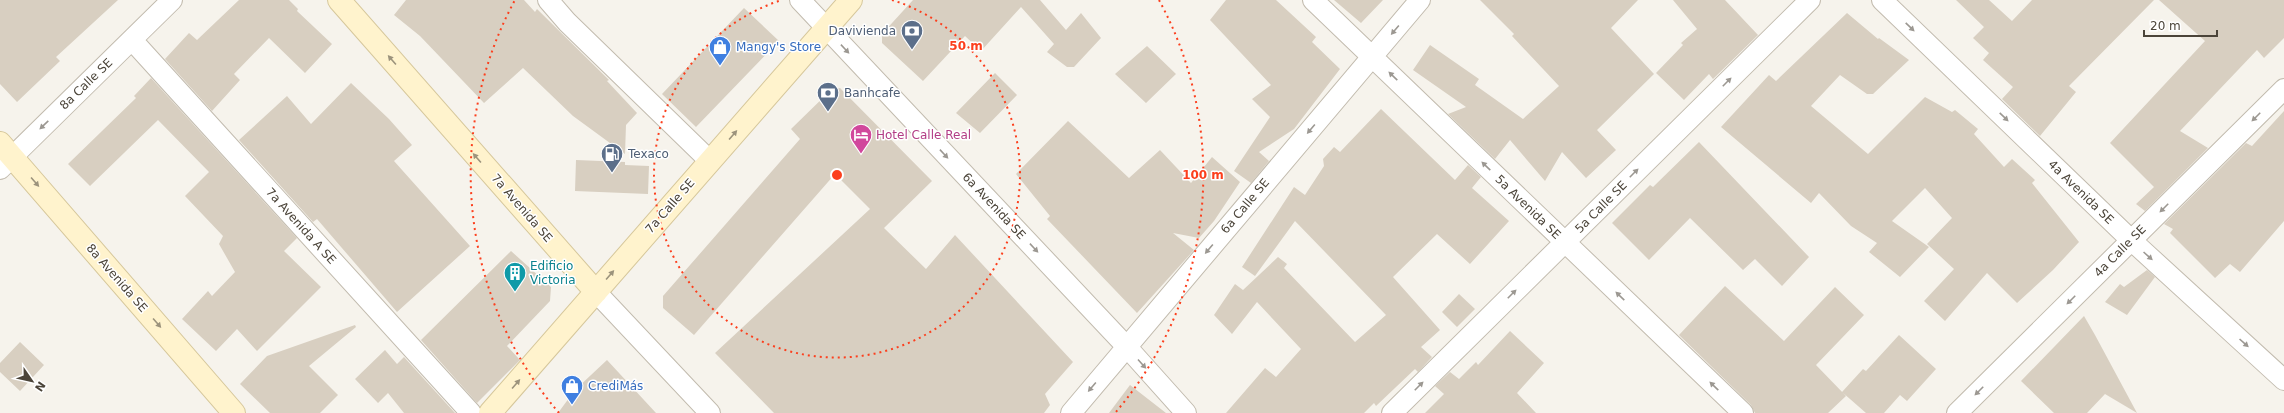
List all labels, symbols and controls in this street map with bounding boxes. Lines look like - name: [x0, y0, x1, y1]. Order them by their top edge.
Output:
- scale bar: [2144, 12, 2217, 38]
- bank icon: Davivienda: [899, 18, 925, 51]
- text: 20 m: [2150, 19, 2181, 33]
- one-way arrow: [1906, 22, 1915, 31]
- place label: Davivienda: [829, 24, 896, 38]
- one-way arrow: [1390, 24, 1399, 35]
- shop icon: Mangy's Store: [707, 34, 733, 67]
- text: 50 m: [949, 39, 983, 53]
- place label: Mangy's Store: [736, 40, 821, 54]
- one-way arrow: [841, 44, 850, 54]
- street label: 8a Calle SE: [57, 55, 115, 113]
- one-way arrow: [387, 55, 396, 65]
- one-way arrow: [1388, 71, 1398, 81]
- one-way arrow: [1722, 77, 1732, 87]
- bank icon: Banhcafe: [815, 80, 841, 113]
- place label: Banhcafe: [844, 86, 900, 100]
- one-way arrow: [2251, 112, 2261, 122]
- one-way arrow: [1999, 113, 2009, 122]
- one-way arrow: [39, 120, 49, 130]
- hotel icon: Hotel Calle Real: [848, 122, 874, 155]
- one-way arrow: [1306, 124, 1315, 134]
- place label: Hotel Calle Real: [876, 128, 971, 142]
- one-way arrow: [728, 130, 737, 140]
- fuel station icon: Texaco: [599, 141, 625, 174]
- place label: Texaco: [627, 147, 669, 161]
- one-way arrow: [940, 149, 949, 159]
- one-way arrow: [473, 152, 482, 163]
- street label: 4a Avenida SE: [2045, 157, 2117, 227]
- one-way arrow: [1481, 162, 1491, 171]
- centre of rings: [830, 168, 844, 182]
- text: 100 m: [1182, 168, 1224, 182]
- one-way arrow: [1629, 169, 1639, 178]
- street label: 6a Avenida SE: [960, 170, 1028, 242]
- street label: 7a Avenida SE: [489, 171, 555, 245]
- street label: 5a Avenida SE: [1492, 172, 1564, 242]
- street label: 7a Calle SE: [643, 176, 697, 236]
- street label: 6a Calle SE: [1218, 176, 1272, 236]
- one-way arrow: [31, 177, 40, 188]
- street label: 5a Calle SE: [1572, 178, 1630, 236]
- street label: 7a Avenida A SE: [263, 185, 339, 267]
- one-way arrow: [2159, 203, 2169, 213]
- street label: 4a Calle SE: [2091, 222, 2149, 280]
- street label: 8a Avenida SE: [84, 241, 150, 315]
- one-way arrow: [1029, 243, 1039, 253]
- one-way arrow: [1204, 244, 1213, 255]
- one-way arrow: [2144, 251, 2153, 260]
- place label: Edificio Victoria: [530, 259, 576, 287]
- building icon: Edificio Victoria: [502, 260, 528, 293]
- one-way arrow: [606, 270, 615, 281]
- one-way arrow: [1507, 289, 1517, 299]
- one-way arrow: [1616, 292, 1625, 301]
- one-way arrow: [2067, 295, 2076, 304]
- one-way arrow: [152, 318, 161, 328]
- one-way arrow: [2239, 339, 2249, 348]
- one-way arrow: [1137, 358, 1146, 369]
- north arrow: [12, 361, 52, 401]
- shop icon: CrediMás: [559, 373, 585, 406]
- one-way arrow: [511, 378, 520, 389]
- text: N: [32, 379, 48, 394]
- place label: CrediMás: [588, 379, 643, 393]
- one-way arrow: [1414, 381, 1424, 391]
- one-way arrow: [1709, 381, 1719, 391]
- one-way arrow: [1088, 382, 1097, 392]
- one-way arrow: [1974, 386, 1984, 396]

